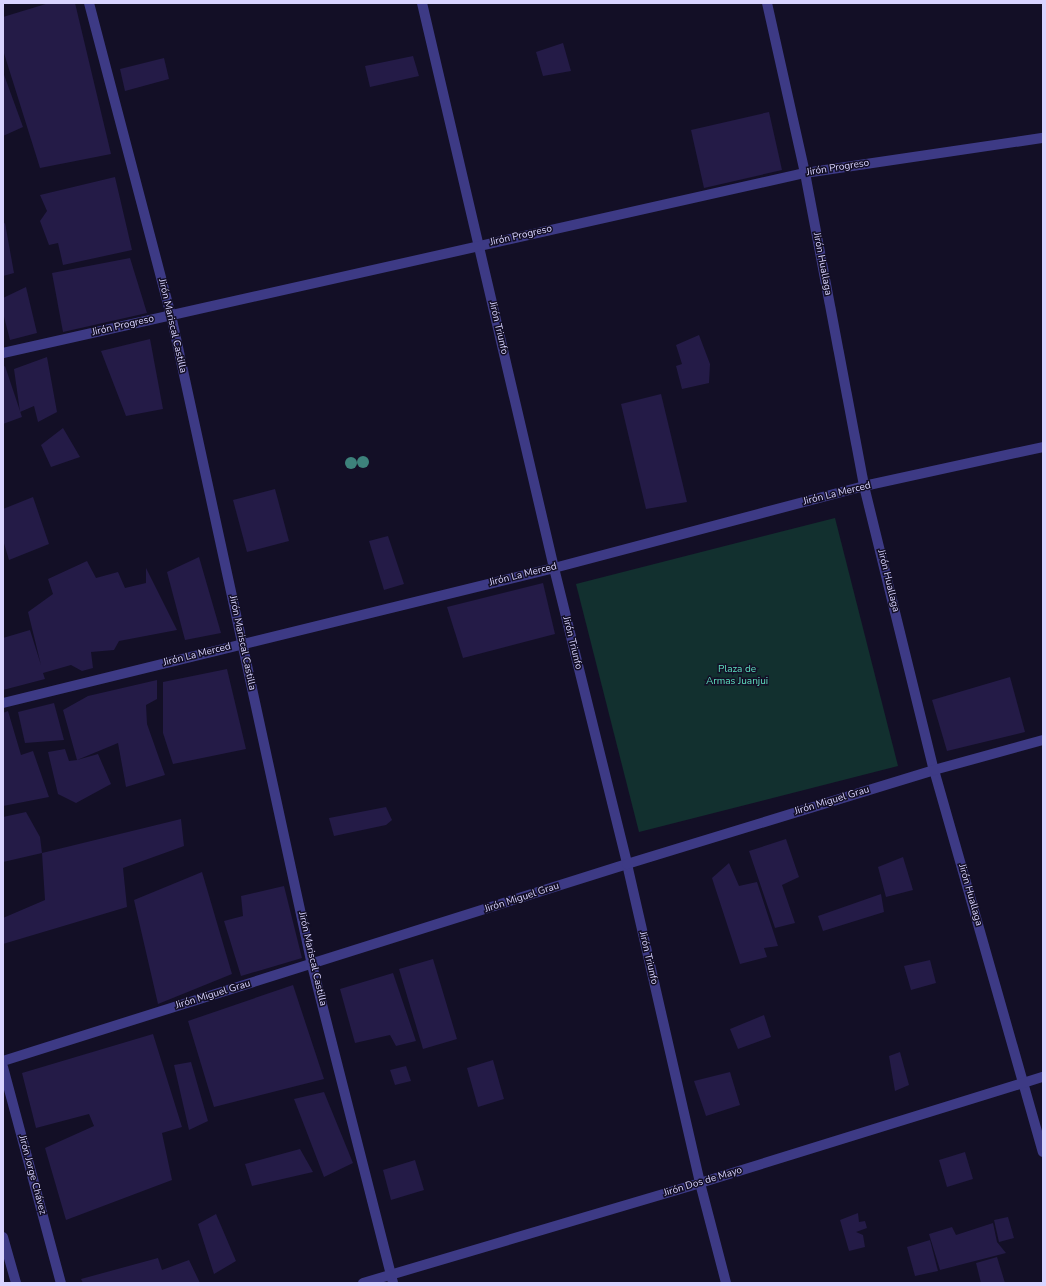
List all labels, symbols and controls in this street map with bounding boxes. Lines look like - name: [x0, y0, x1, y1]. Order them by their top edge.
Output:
- street label: Jirón Progreso: [806, 157, 870, 179]
- street label: Jirón Progreso: [489, 223, 553, 249]
- street label: Jirón Huallaga: [810, 232, 834, 296]
- street label: Jirón Mariscal Castilla: [155, 278, 189, 374]
- street label: Jirón Triunfo: [486, 300, 510, 356]
- street label: Jirón Progreso: [91, 313, 155, 339]
- street label: Jirón La Merced: [802, 480, 872, 508]
- street label: Jirón Huallaga: [874, 549, 902, 613]
- street label: Jirón La Merced: [488, 561, 558, 589]
- street label: Jirón Mariscal Castilla: [226, 595, 258, 691]
- street label: Jirón Triunfo: [560, 615, 584, 671]
- street label: Jirón La Merced: [162, 641, 232, 669]
- park label: Plaza de Armas Juanjui: [706, 663, 768, 686]
- street label: Jirón Miguel Grau: [793, 784, 871, 818]
- street label: Jirón Huallaga: [955, 863, 985, 927]
- street label: Jirón Miguel Grau: [483, 880, 561, 916]
- street label: Jirón Mariscal Castilla: [295, 911, 329, 1007]
- street label: Jirón Triunfo: [636, 930, 660, 986]
- street label: Jirón Miguel Grau: [174, 978, 252, 1012]
- street label: Jirón Jorge Chávez: [16, 1134, 48, 1216]
- street label: Jirón Dos de Mayo: [662, 1164, 744, 1200]

